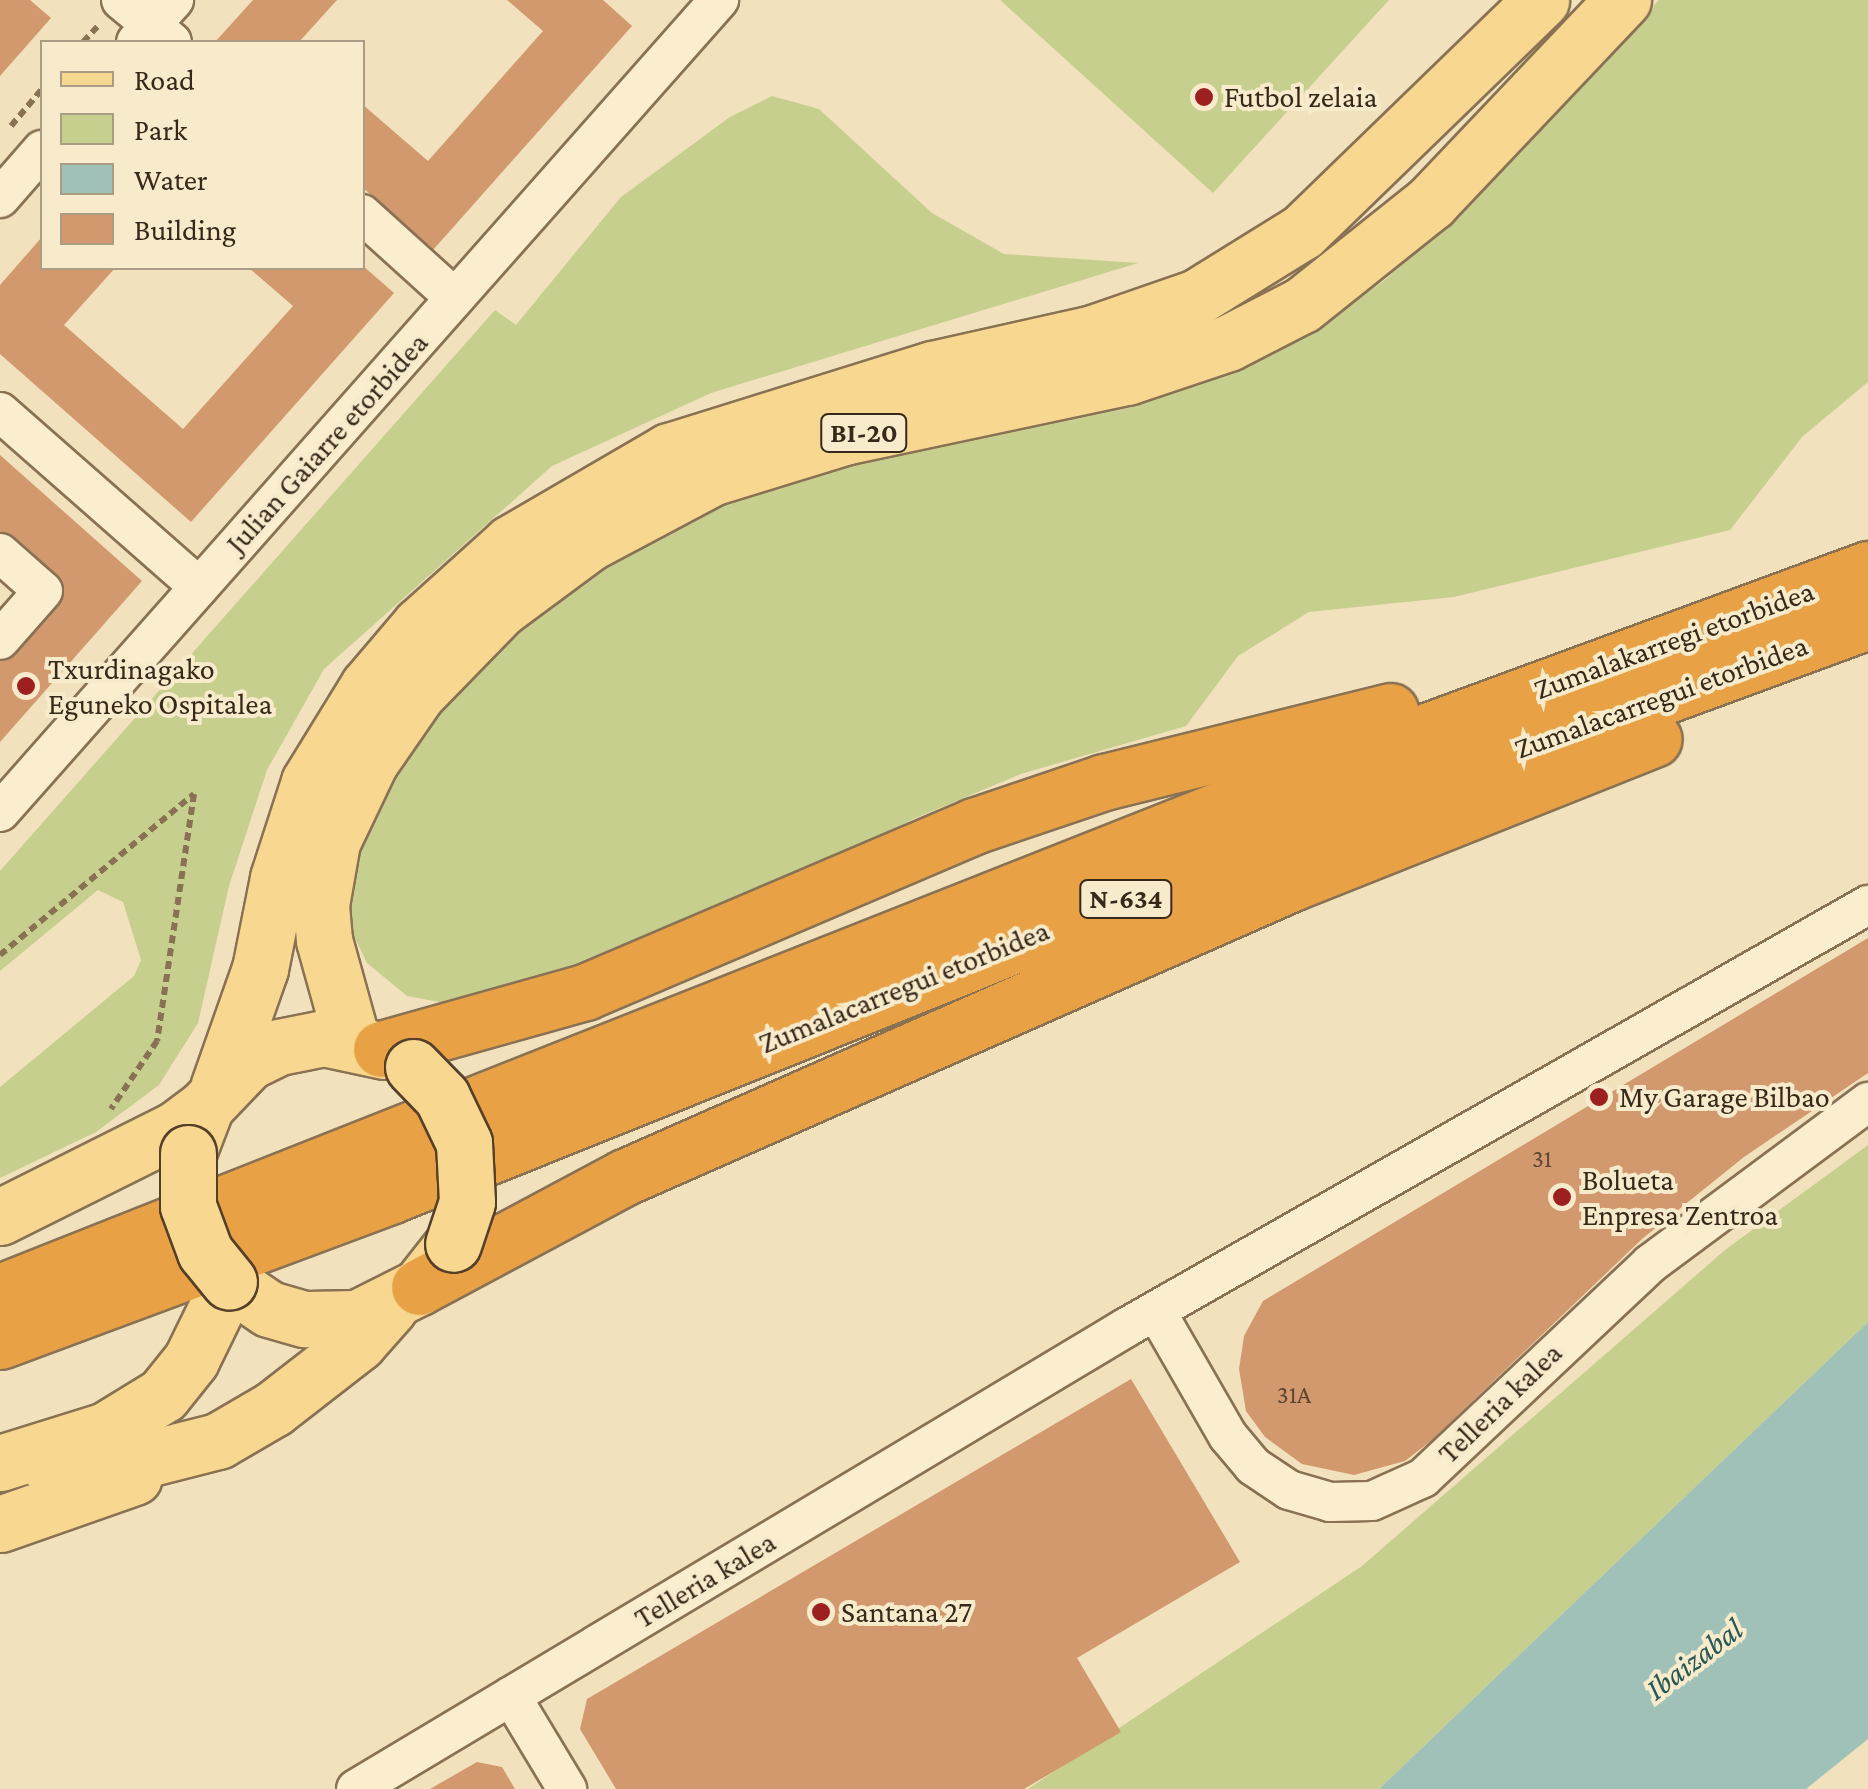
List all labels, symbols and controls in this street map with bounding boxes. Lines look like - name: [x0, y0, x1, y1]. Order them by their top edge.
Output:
- legend: [40, 40, 365, 270]
- text: Road: [134, 63, 195, 96]
- place label: Futbol zelaia: [1224, 79, 1377, 115]
- marker: Futbol zelaia: [1193, 86, 1215, 108]
- text: Park: [134, 113, 187, 146]
- text: Water: [134, 163, 208, 196]
- text: Building: [134, 213, 236, 246]
- street label: Julian Gaiarre etorbidea: [218, 325, 436, 561]
- road number: BI-20: [819, 410, 909, 456]
- street label: Zumalakarregi etorbidea: [1529, 573, 1819, 707]
- street label: Zumalacarregui etorbidea: [1509, 627, 1813, 767]
- place label: Txurdinagako Eguneko Ospitalea: [48, 651, 272, 722]
- marker: Txurdinagako Eguneko Ospitalea: [13, 673, 39, 699]
- road number: N-634: [1078, 876, 1174, 922]
- street label: Zumalacarregui etorbidea: [754, 912, 1054, 1062]
- place label: My Garage Bilbao: [1619, 1079, 1830, 1115]
- marker: My Garage Bilbao: [1588, 1086, 1610, 1108]
- house number: 31: [1532, 1144, 1552, 1174]
- place label: Bolueta Enpresa Zentroa: [1582, 1162, 1778, 1232]
- marker: Bolueta Enpresa Zentroa: [1551, 1186, 1573, 1208]
- street label: Telleria kalea: [1431, 1335, 1569, 1471]
- house number: 31A: [1277, 1380, 1311, 1410]
- street label: Telleria kalea: [628, 1524, 782, 1636]
- place label: Santana 27: [841, 1594, 972, 1630]
- marker: Santana 27: [810, 1601, 832, 1623]
- water label: Ibaizabal: [1638, 1610, 1750, 1708]

